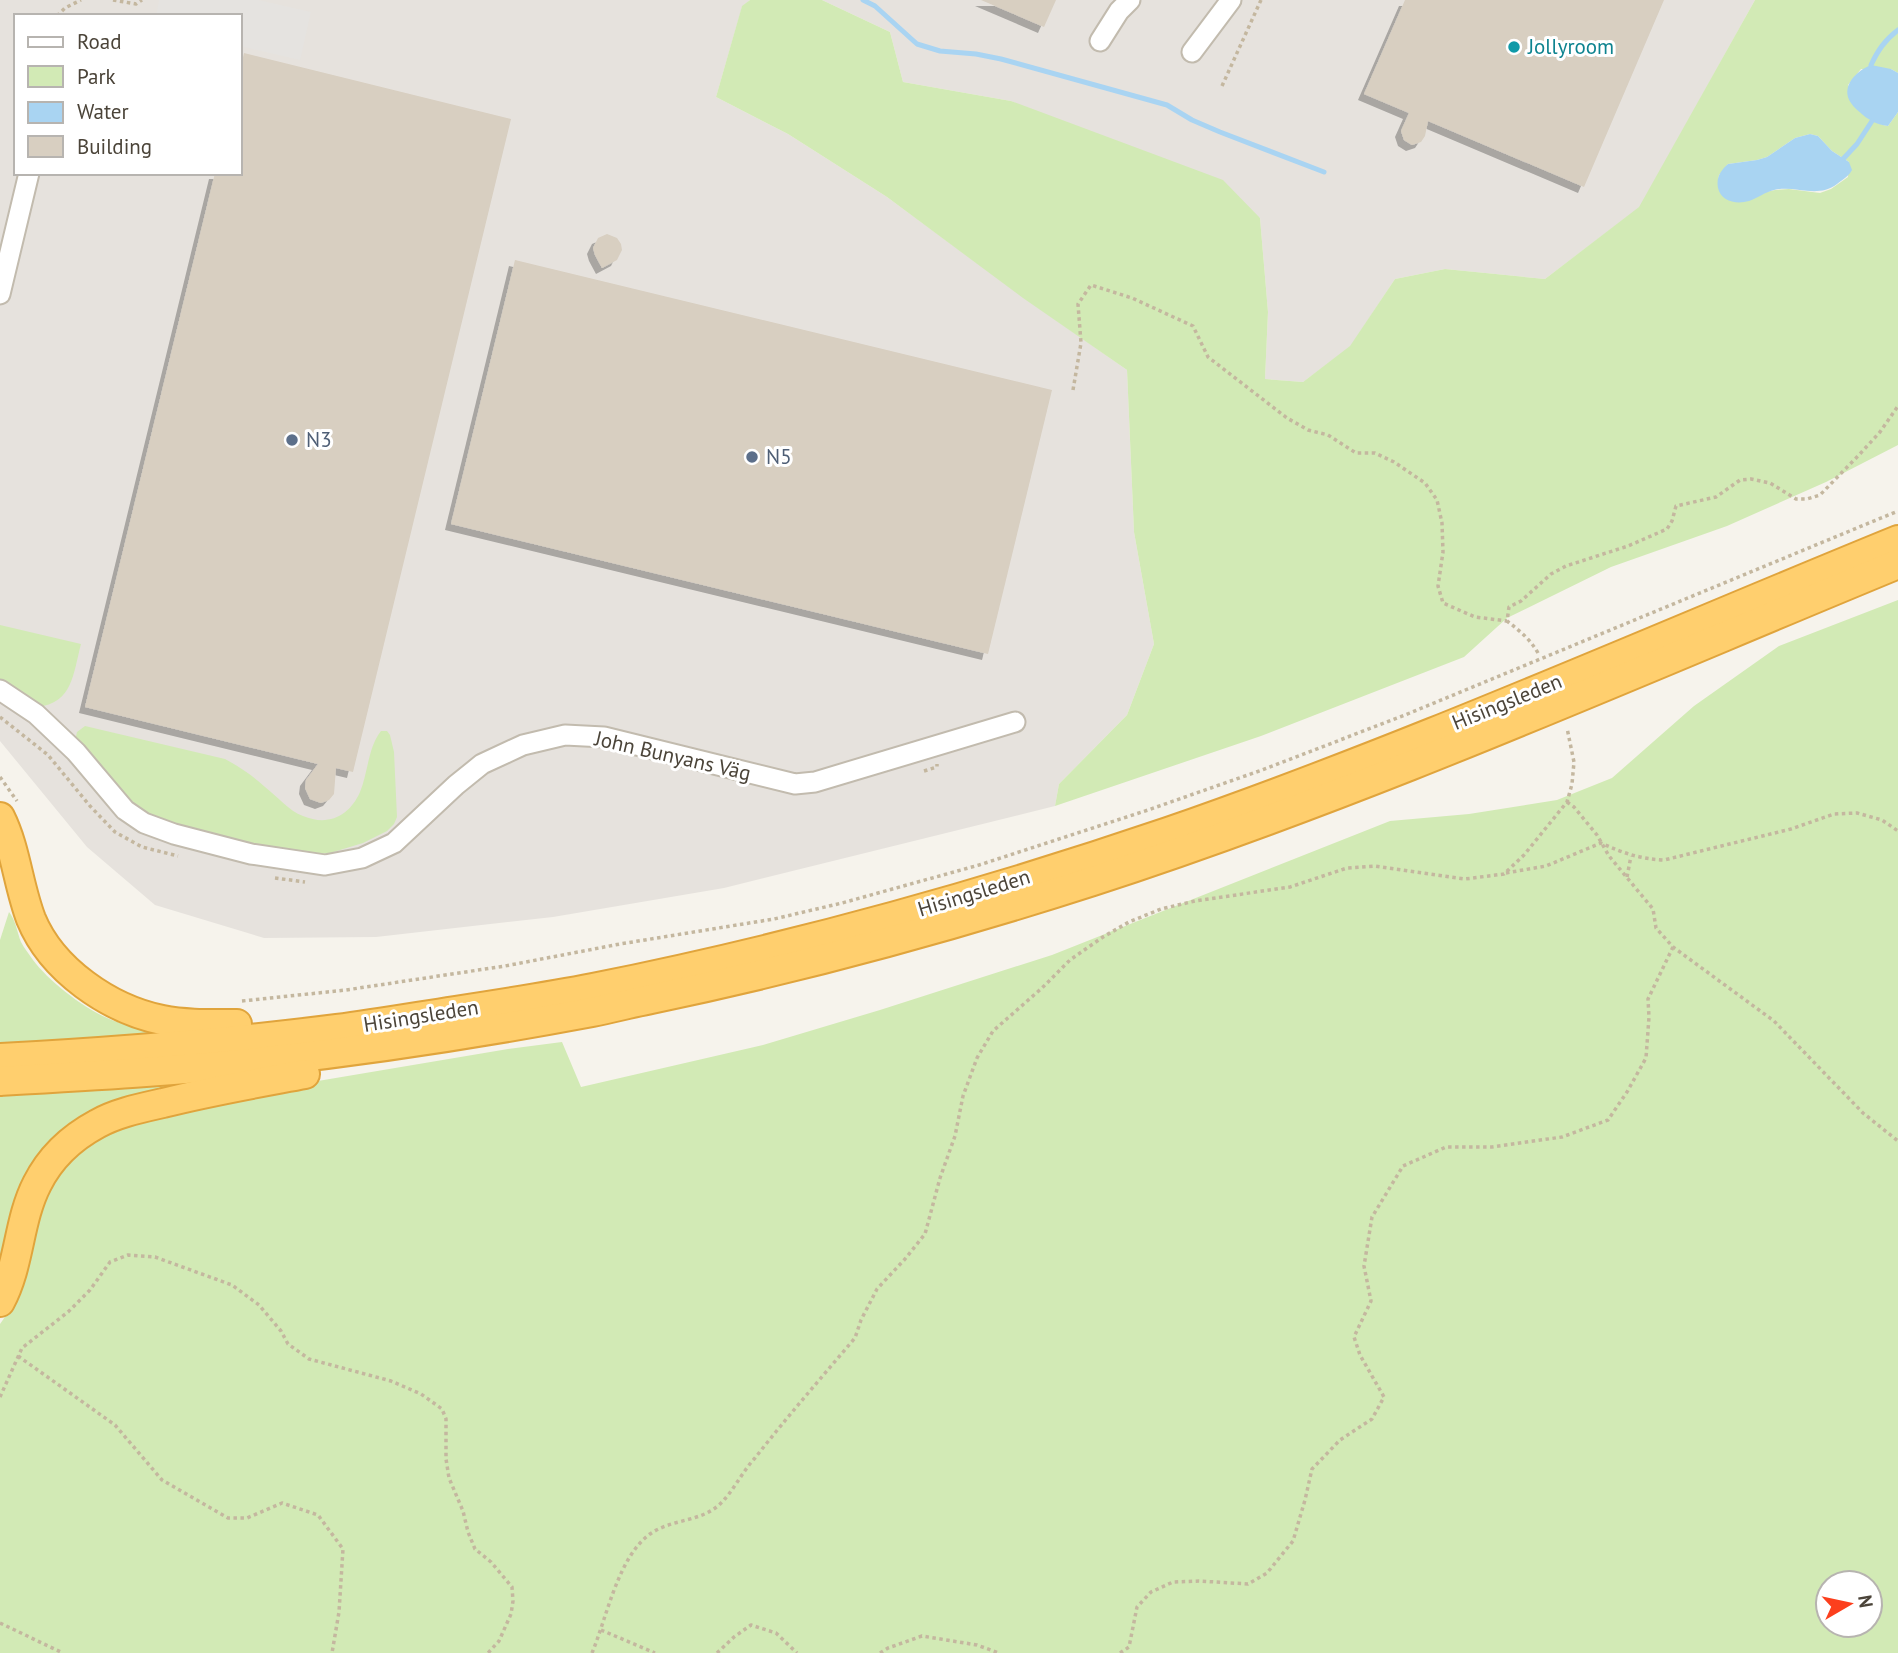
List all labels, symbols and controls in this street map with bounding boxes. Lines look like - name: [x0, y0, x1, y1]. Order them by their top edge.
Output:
- legend: [14, 14, 242, 175]
- text: Road: [77, 28, 121, 55]
- place label: Jollyroom: [1527, 33, 1614, 60]
- marker: Jollyroom: [1506, 39, 1522, 55]
- text: Park: [77, 63, 116, 90]
- text: Water: [77, 98, 129, 125]
- text: Building: [77, 133, 152, 160]
- place label: N3: [306, 426, 332, 453]
- marker: N3: [284, 432, 300, 448]
- place label: N5: [766, 443, 792, 470]
- marker: N5: [744, 449, 760, 465]
- street label: Hisingsleden: [1448, 667, 1566, 736]
- street label: John Bunyans Väg: [592, 724, 754, 787]
- street label: Hisingsleden: [914, 863, 1033, 922]
- street label: Hisingsleden: [361, 993, 480, 1038]
- north arrow: [1814, 1569, 1884, 1639]
- text: N: [1853, 1593, 1879, 1609]

